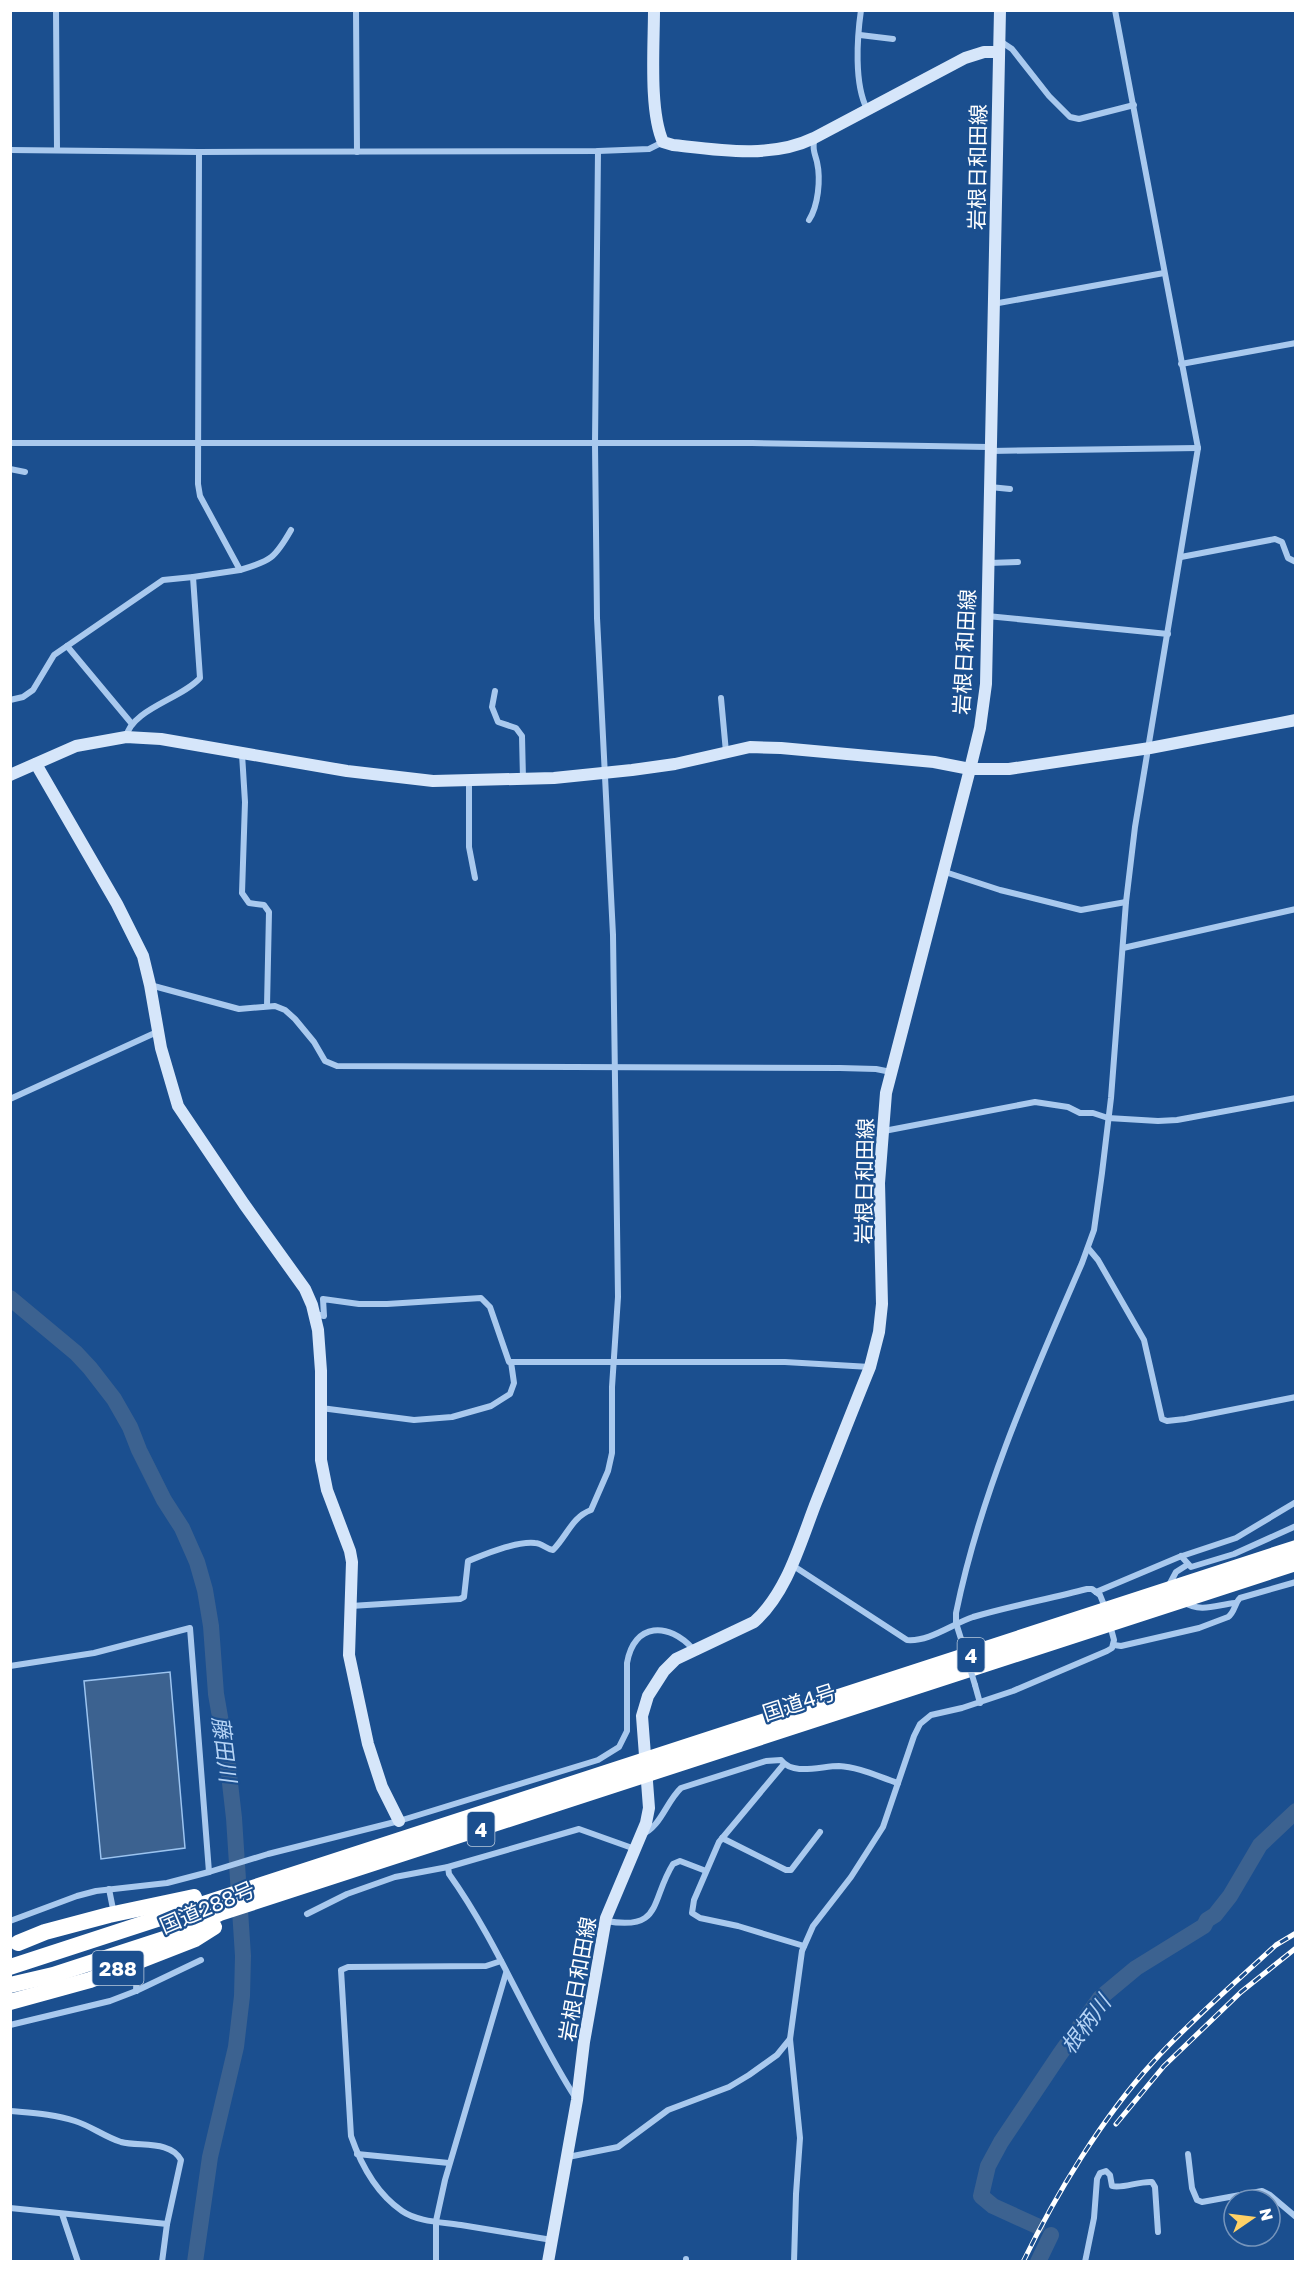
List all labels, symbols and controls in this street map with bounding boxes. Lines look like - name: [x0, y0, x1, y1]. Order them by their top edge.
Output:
- street label: 岩根日和田線: [963, 104, 991, 230]
- street label: 岩根日和田線: [948, 588, 980, 716]
- street label: 岩根日和田線: [850, 1118, 878, 1244]
- road number: 4: [958, 1638, 984, 1672]
- street label: 国道4号: [759, 1678, 839, 1726]
- water label: 藤田川: [208, 1715, 243, 1785]
- road number: 4: [468, 1812, 494, 1846]
- street label: 国道288号: [156, 1875, 258, 1939]
- street label: 岩根日和田線: [553, 1915, 601, 2043]
- road number: 288: [92, 1951, 144, 1985]
- water label: 根柄川: [1054, 1988, 1117, 2058]
- north arrow: [1222, 2188, 1282, 2248]
- text: N: [1255, 2206, 1278, 2223]

